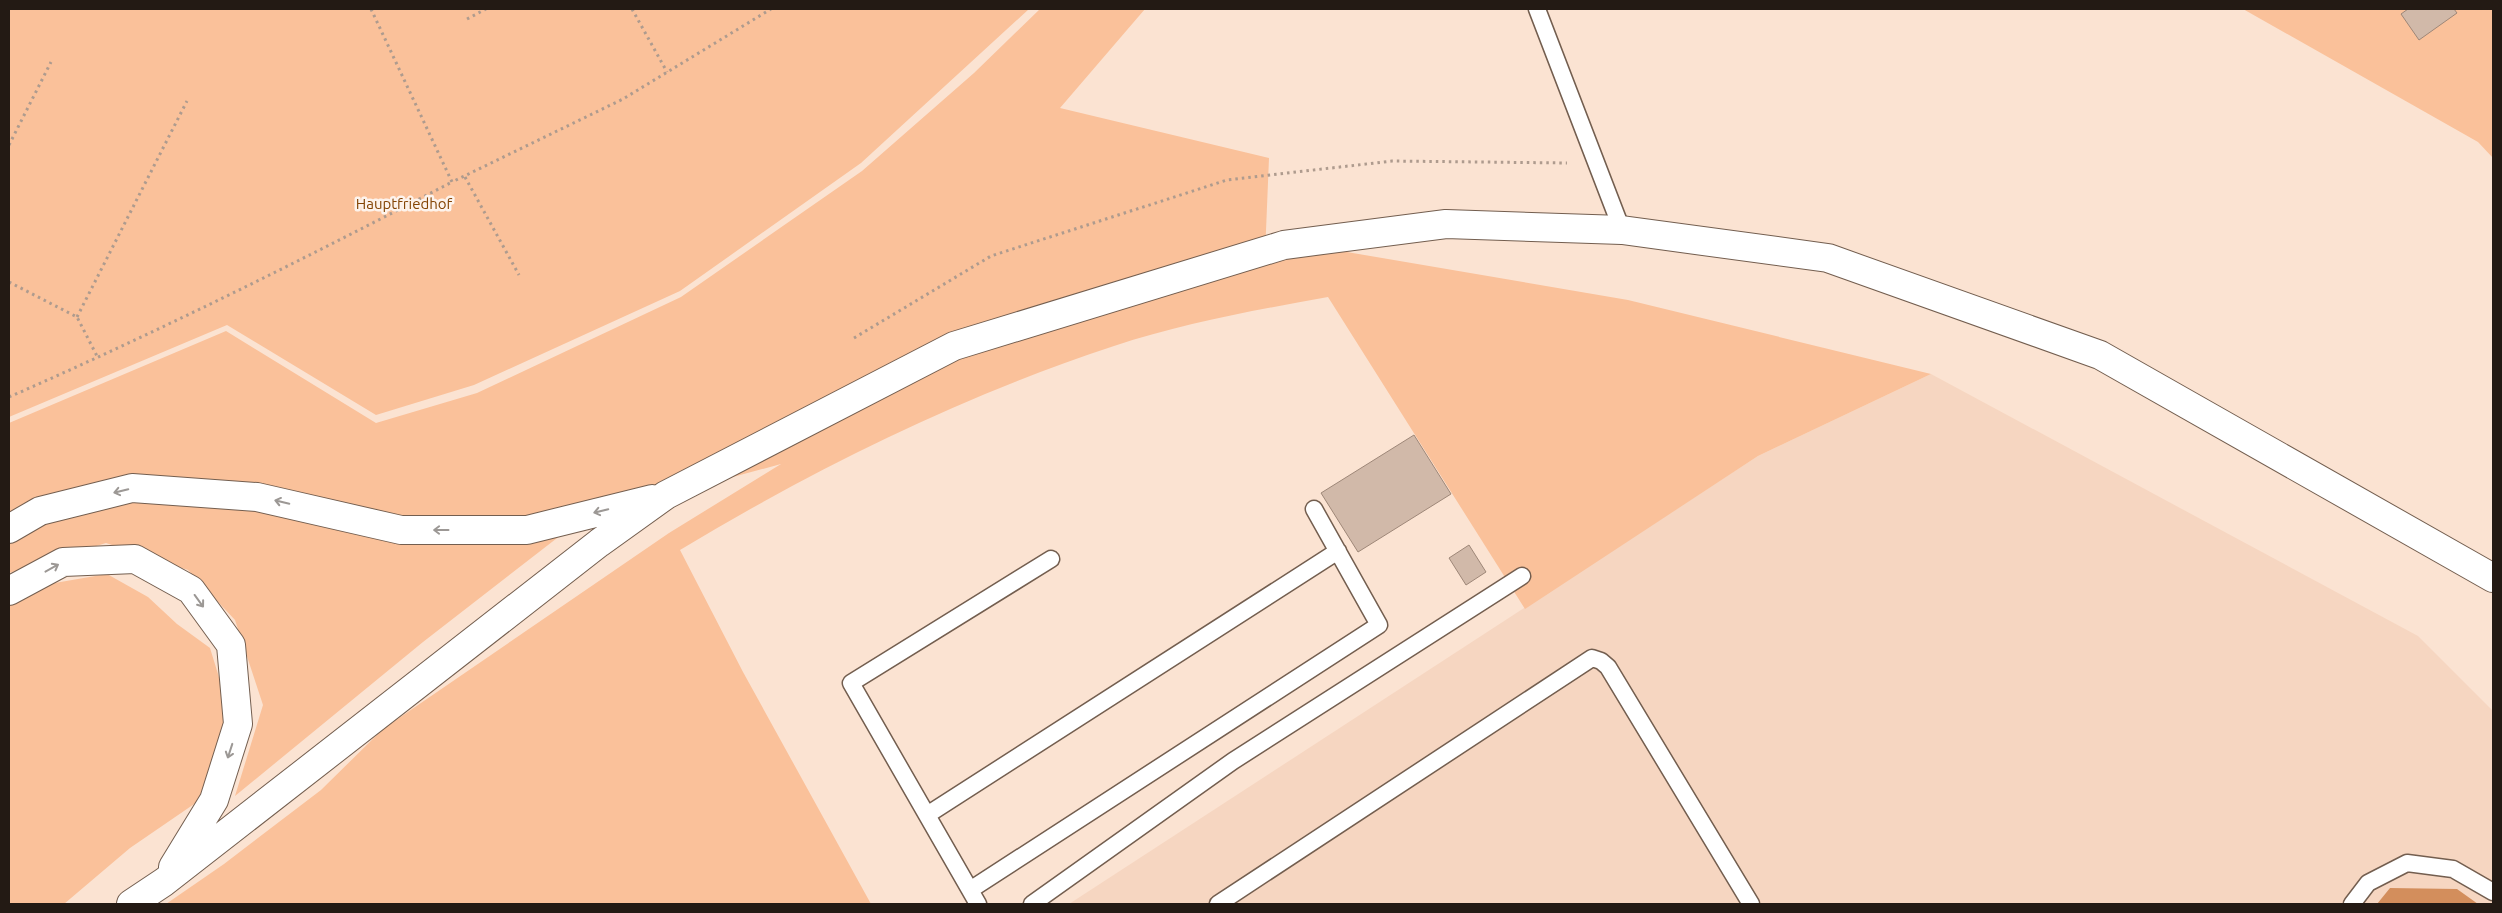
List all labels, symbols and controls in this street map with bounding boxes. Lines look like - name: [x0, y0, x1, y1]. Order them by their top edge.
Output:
- park label: Hauptfriedhof: [356, 195, 453, 212]
- one-way arrow: [113, 486, 129, 496]
- one-way arrow: [274, 497, 290, 506]
- one-way arrow: [594, 507, 610, 517]
- one-way arrow: [433, 525, 450, 535]
- one-way arrow: [44, 563, 59, 573]
- one-way arrow: [194, 594, 204, 608]
- one-way arrow: [224, 743, 234, 759]

